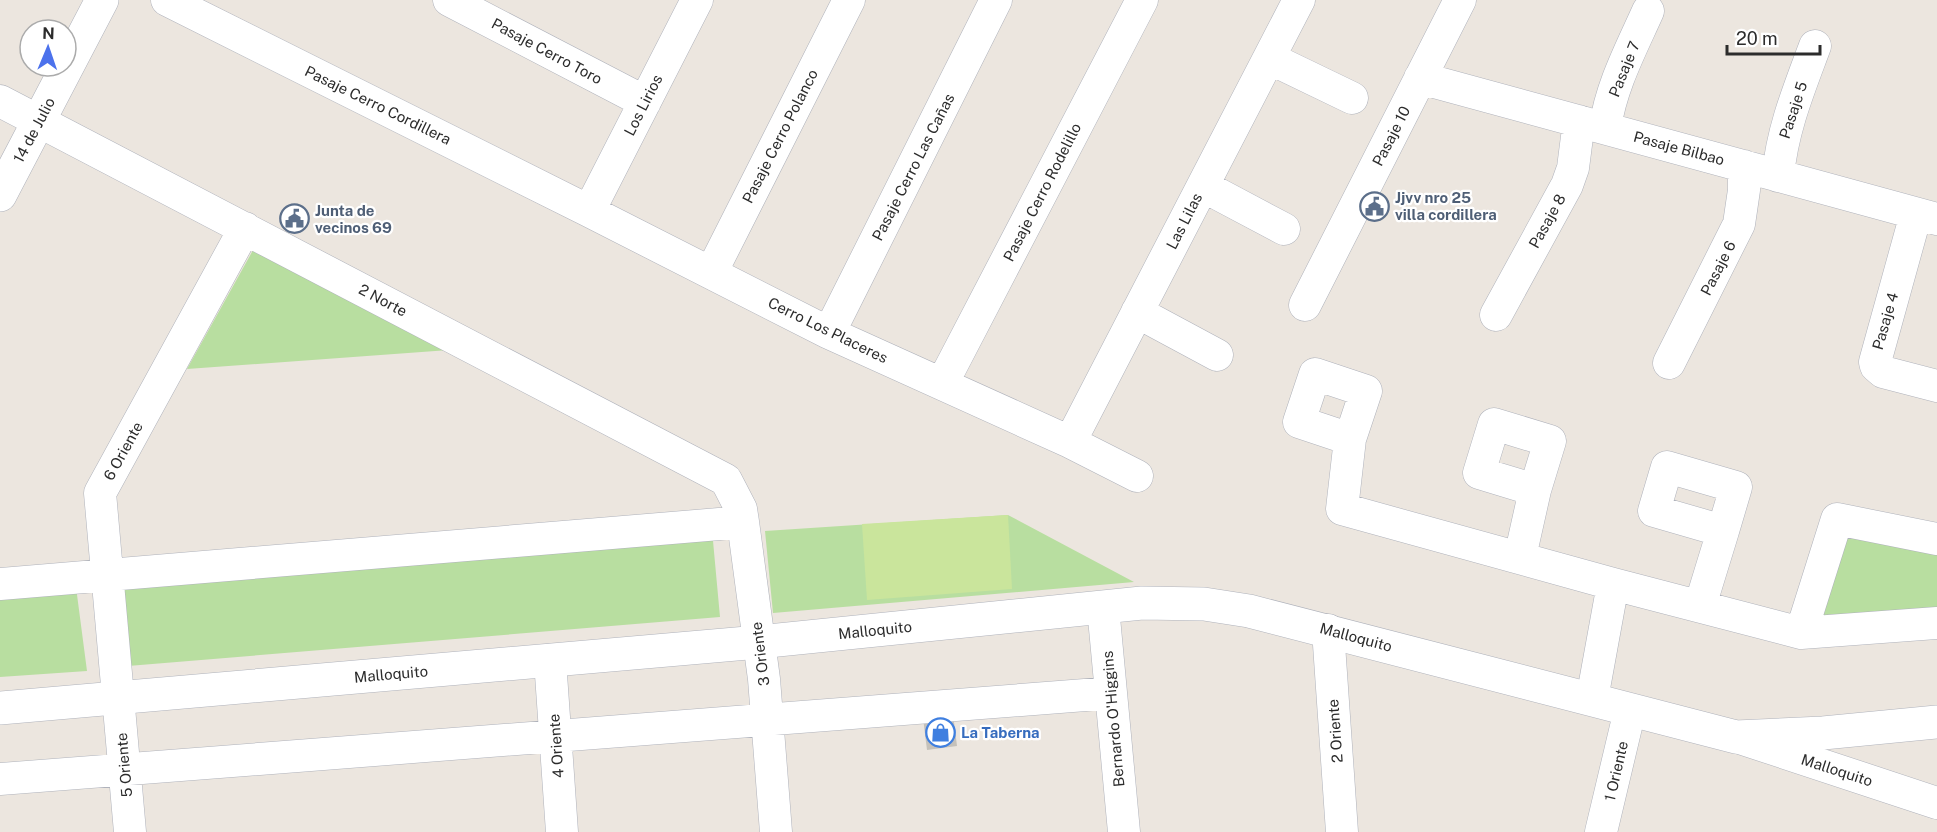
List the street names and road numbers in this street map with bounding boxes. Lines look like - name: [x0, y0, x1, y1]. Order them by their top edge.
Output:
- street label: Pasaje Cerro Toro: [489, 15, 605, 87]
- street label: Pasaje 7: [1605, 39, 1643, 99]
- street label: Pasaje Cerro Cordillera: [302, 62, 454, 148]
- street label: Pasaje Cerro Polanco: [739, 66, 821, 206]
- street label: Los Lirios: [620, 72, 666, 138]
- street label: Pasaje 5: [1776, 79, 1810, 141]
- street label: Pasaje Cerro Las Cañas: [868, 91, 958, 243]
- street label: 14 de Julio: [10, 95, 58, 165]
- street label: Pasaje 10: [1369, 103, 1413, 169]
- street label: Pasaje Cerro Rodelillo: [1000, 120, 1084, 264]
- street label: Pasaje Bilbao: [1632, 128, 1726, 168]
- street label: Las Lilas: [1163, 190, 1205, 252]
- street label: Pasaje 8: [1525, 191, 1569, 251]
- street label: Pasaje 6: [1697, 238, 1739, 298]
- street label: 2 Norte: [356, 280, 410, 320]
- street label: Pasaje 4: [1869, 290, 1901, 352]
- street label: Cerro Los Placeres: [765, 294, 891, 366]
- street label: 6 Oriente: [100, 419, 146, 483]
- street label: Malloquito: [837, 618, 913, 642]
- street label: Malloquito: [1318, 619, 1394, 655]
- street label: 3 Oriente: [748, 621, 772, 687]
- street label: Bernardo O'Higgins: [1099, 650, 1127, 788]
- street label: Malloquito: [353, 662, 429, 686]
- street label: 2 Oriente: [1324, 698, 1346, 764]
- street label: 4 Oriente: [545, 713, 567, 779]
- street label: 5 Oriente: [113, 732, 135, 798]
- street label: 1 Oriente: [1601, 739, 1631, 803]
- street label: Malloquito: [1799, 750, 1875, 790]

